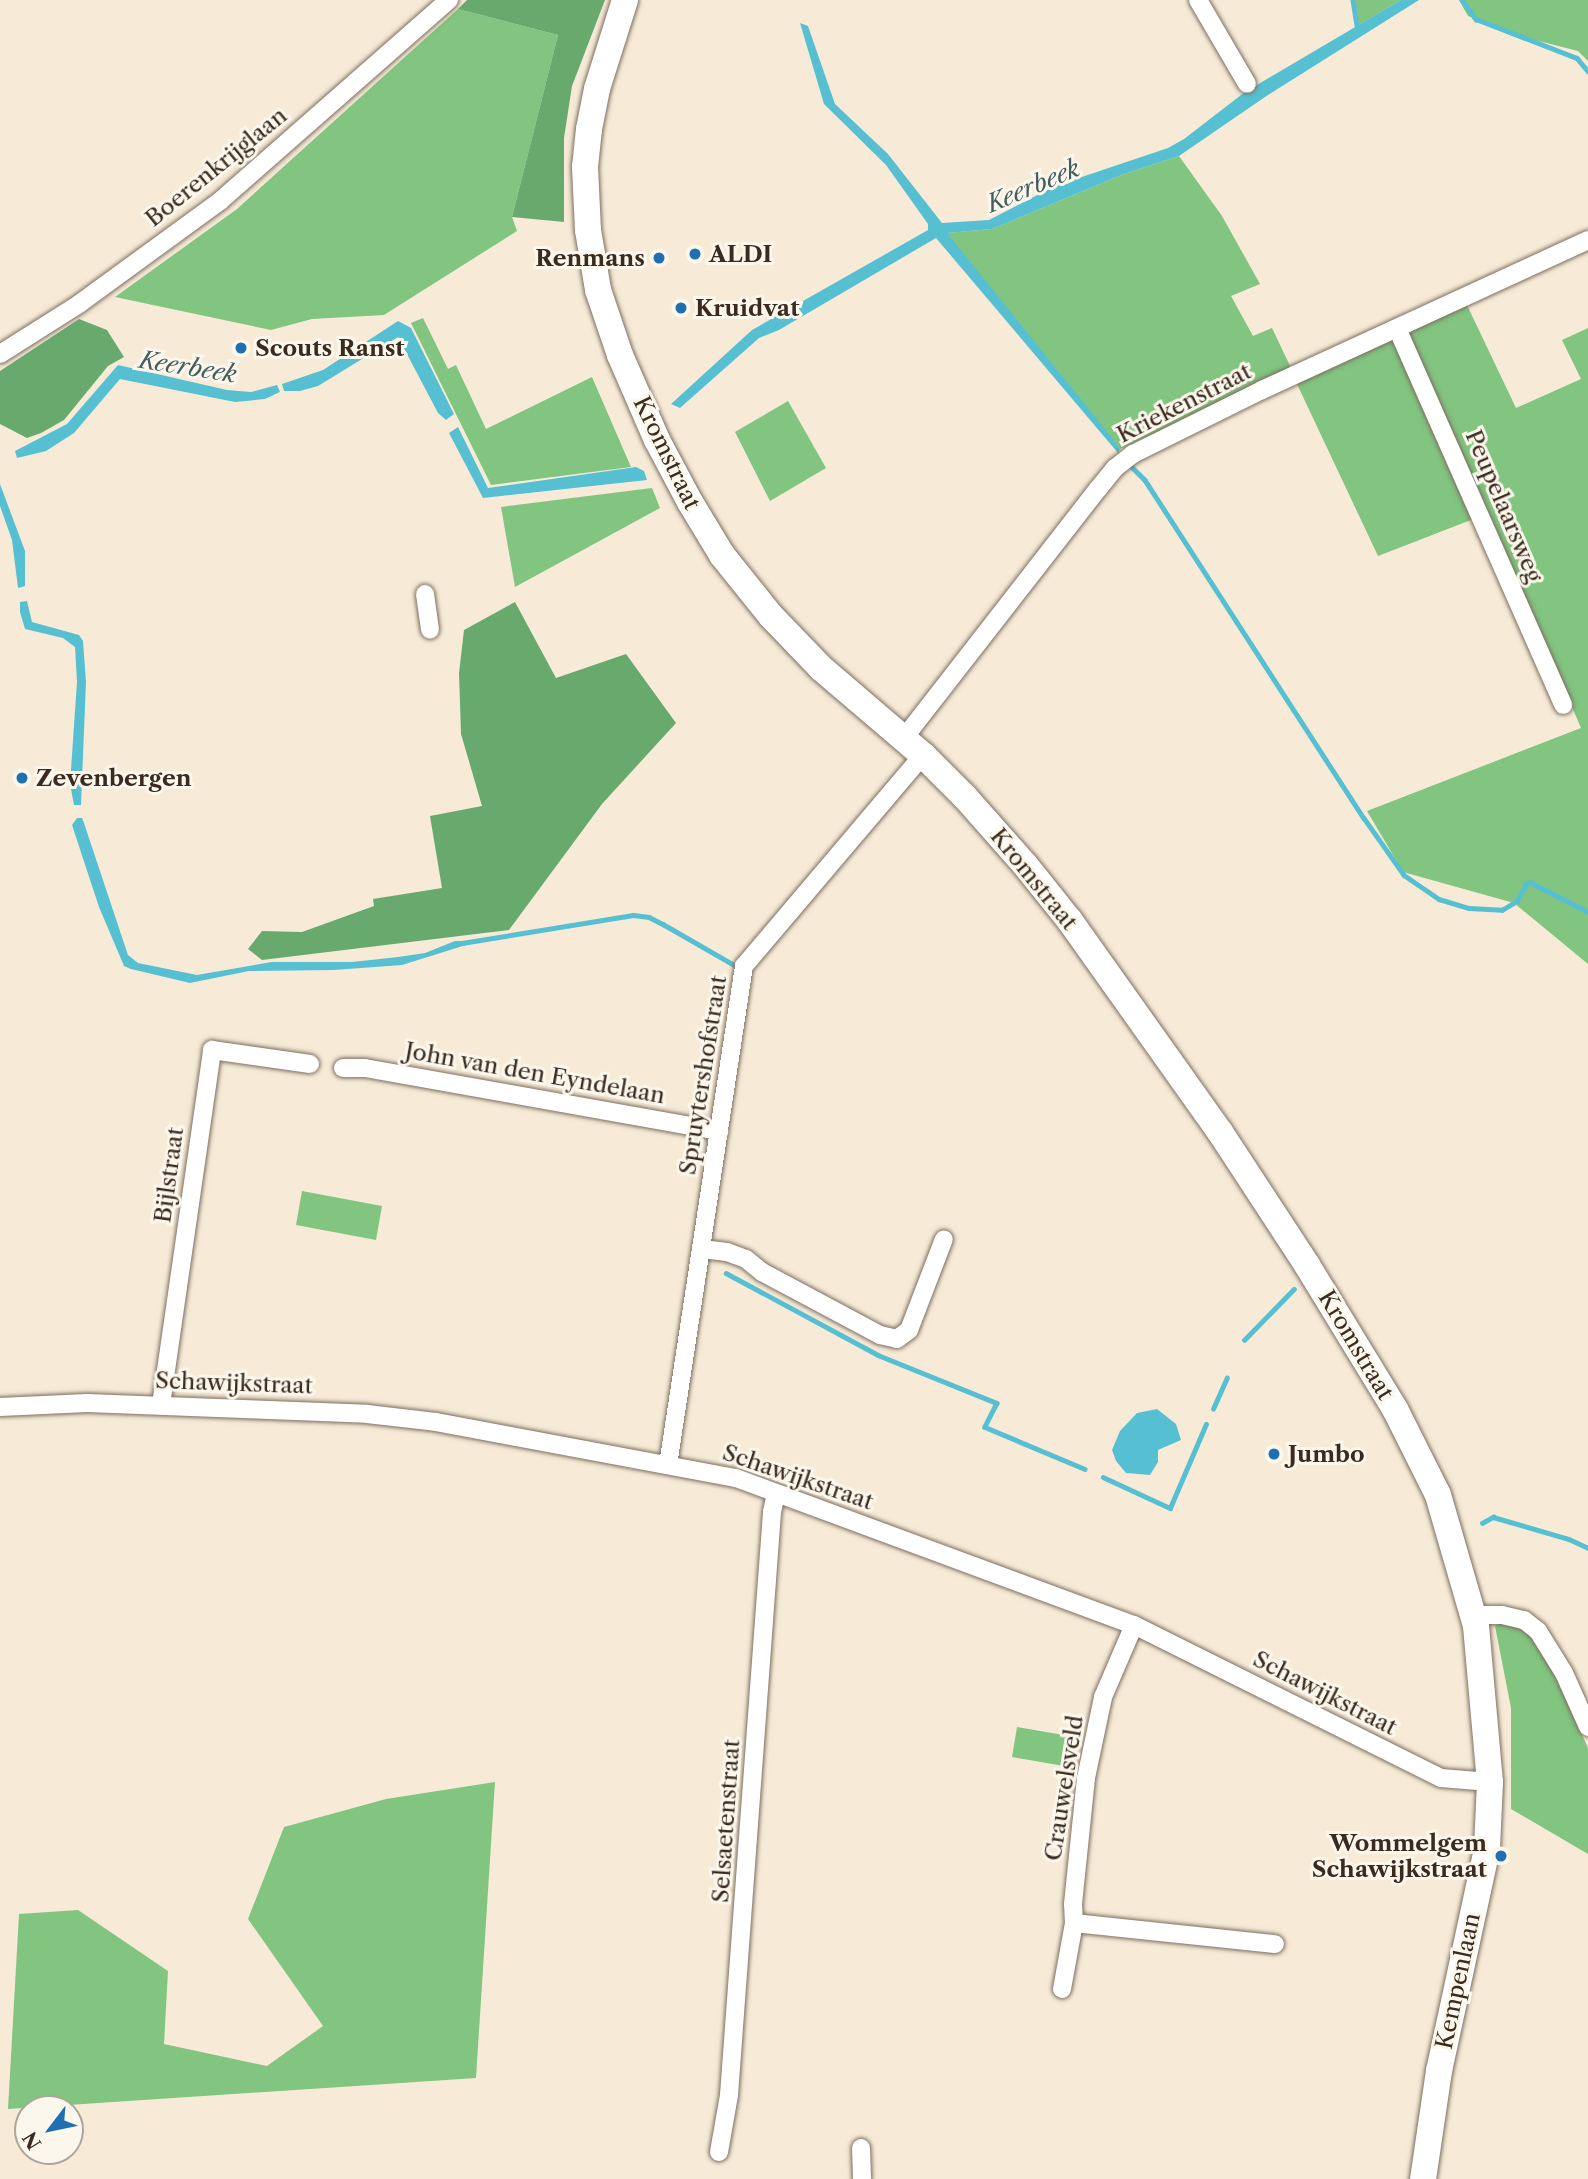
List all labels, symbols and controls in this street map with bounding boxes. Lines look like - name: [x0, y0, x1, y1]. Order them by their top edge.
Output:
- street label: Boerenkrijglaan: [140, 102, 292, 232]
- water label: Keerbeek: [982, 154, 1084, 218]
- place label: ALDI: [709, 240, 772, 268]
- place label: Renmans: [535, 244, 645, 272]
- marker: ALDI: [687, 246, 703, 262]
- marker: Renmans: [651, 250, 667, 266]
- place label: Kruidvat: [695, 294, 799, 322]
- marker: Kruidvat: [673, 300, 689, 316]
- place label: Scouts Ranst: [255, 334, 404, 362]
- marker: Scouts Ranst: [233, 340, 249, 356]
- water label: Keerbeek: [137, 345, 239, 389]
- street label: Kriekenstraat: [1112, 357, 1256, 449]
- street label: Kromstraat: [628, 392, 706, 514]
- street label: Peupelaarsweg: [1459, 426, 1549, 586]
- place label: Zevenbergen: [36, 764, 191, 792]
- marker: Zevenbergen: [14, 770, 30, 786]
- street label: Kromstraat: [985, 823, 1083, 935]
- street label: Spruytershofstraat: [674, 973, 732, 1177]
- street label: John van den Eyndelaan: [403, 1036, 667, 1110]
- street label: Bijlstraat: [149, 1125, 189, 1225]
- street label: Kromstraat: [1313, 1285, 1399, 1405]
- street label: Schawijkstraat: [155, 1366, 313, 1400]
- street label: Schawijkstraat: [719, 1438, 877, 1516]
- place label: Jumbo: [1288, 1440, 1365, 1468]
- marker: Jumbo: [1266, 1446, 1282, 1462]
- street label: Schawijkstraat: [1249, 1645, 1401, 1741]
- street label: Crauwelsveld: [1039, 1713, 1089, 1863]
- street label: Selsaetenstraat: [707, 1738, 745, 1904]
- place label: Wommelgem Schawijkstraat: [1312, 1829, 1487, 1883]
- marker: Wommelgem Schawijkstraat: [1493, 1848, 1509, 1864]
- street label: Kempenlaan: [1430, 1910, 1486, 2052]
- north arrow: [14, 2095, 84, 2165]
- text: N: [18, 2127, 47, 2153]

